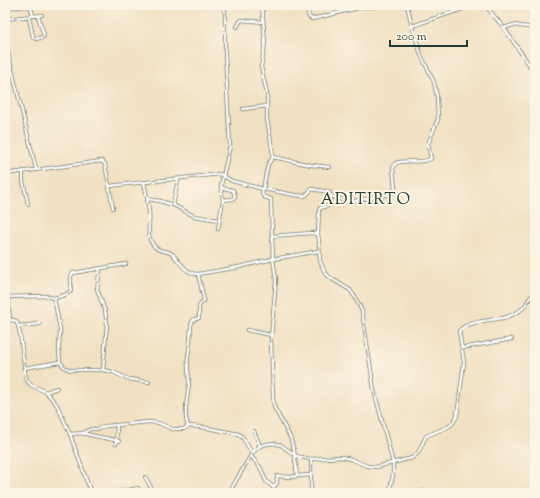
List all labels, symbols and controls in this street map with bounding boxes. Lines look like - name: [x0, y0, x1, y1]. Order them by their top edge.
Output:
- scale bar: [390, 22, 467, 48]
- text: 200 m: [396, 28, 427, 46]
- district label: ADITIRTO: [321, 189, 411, 212]

